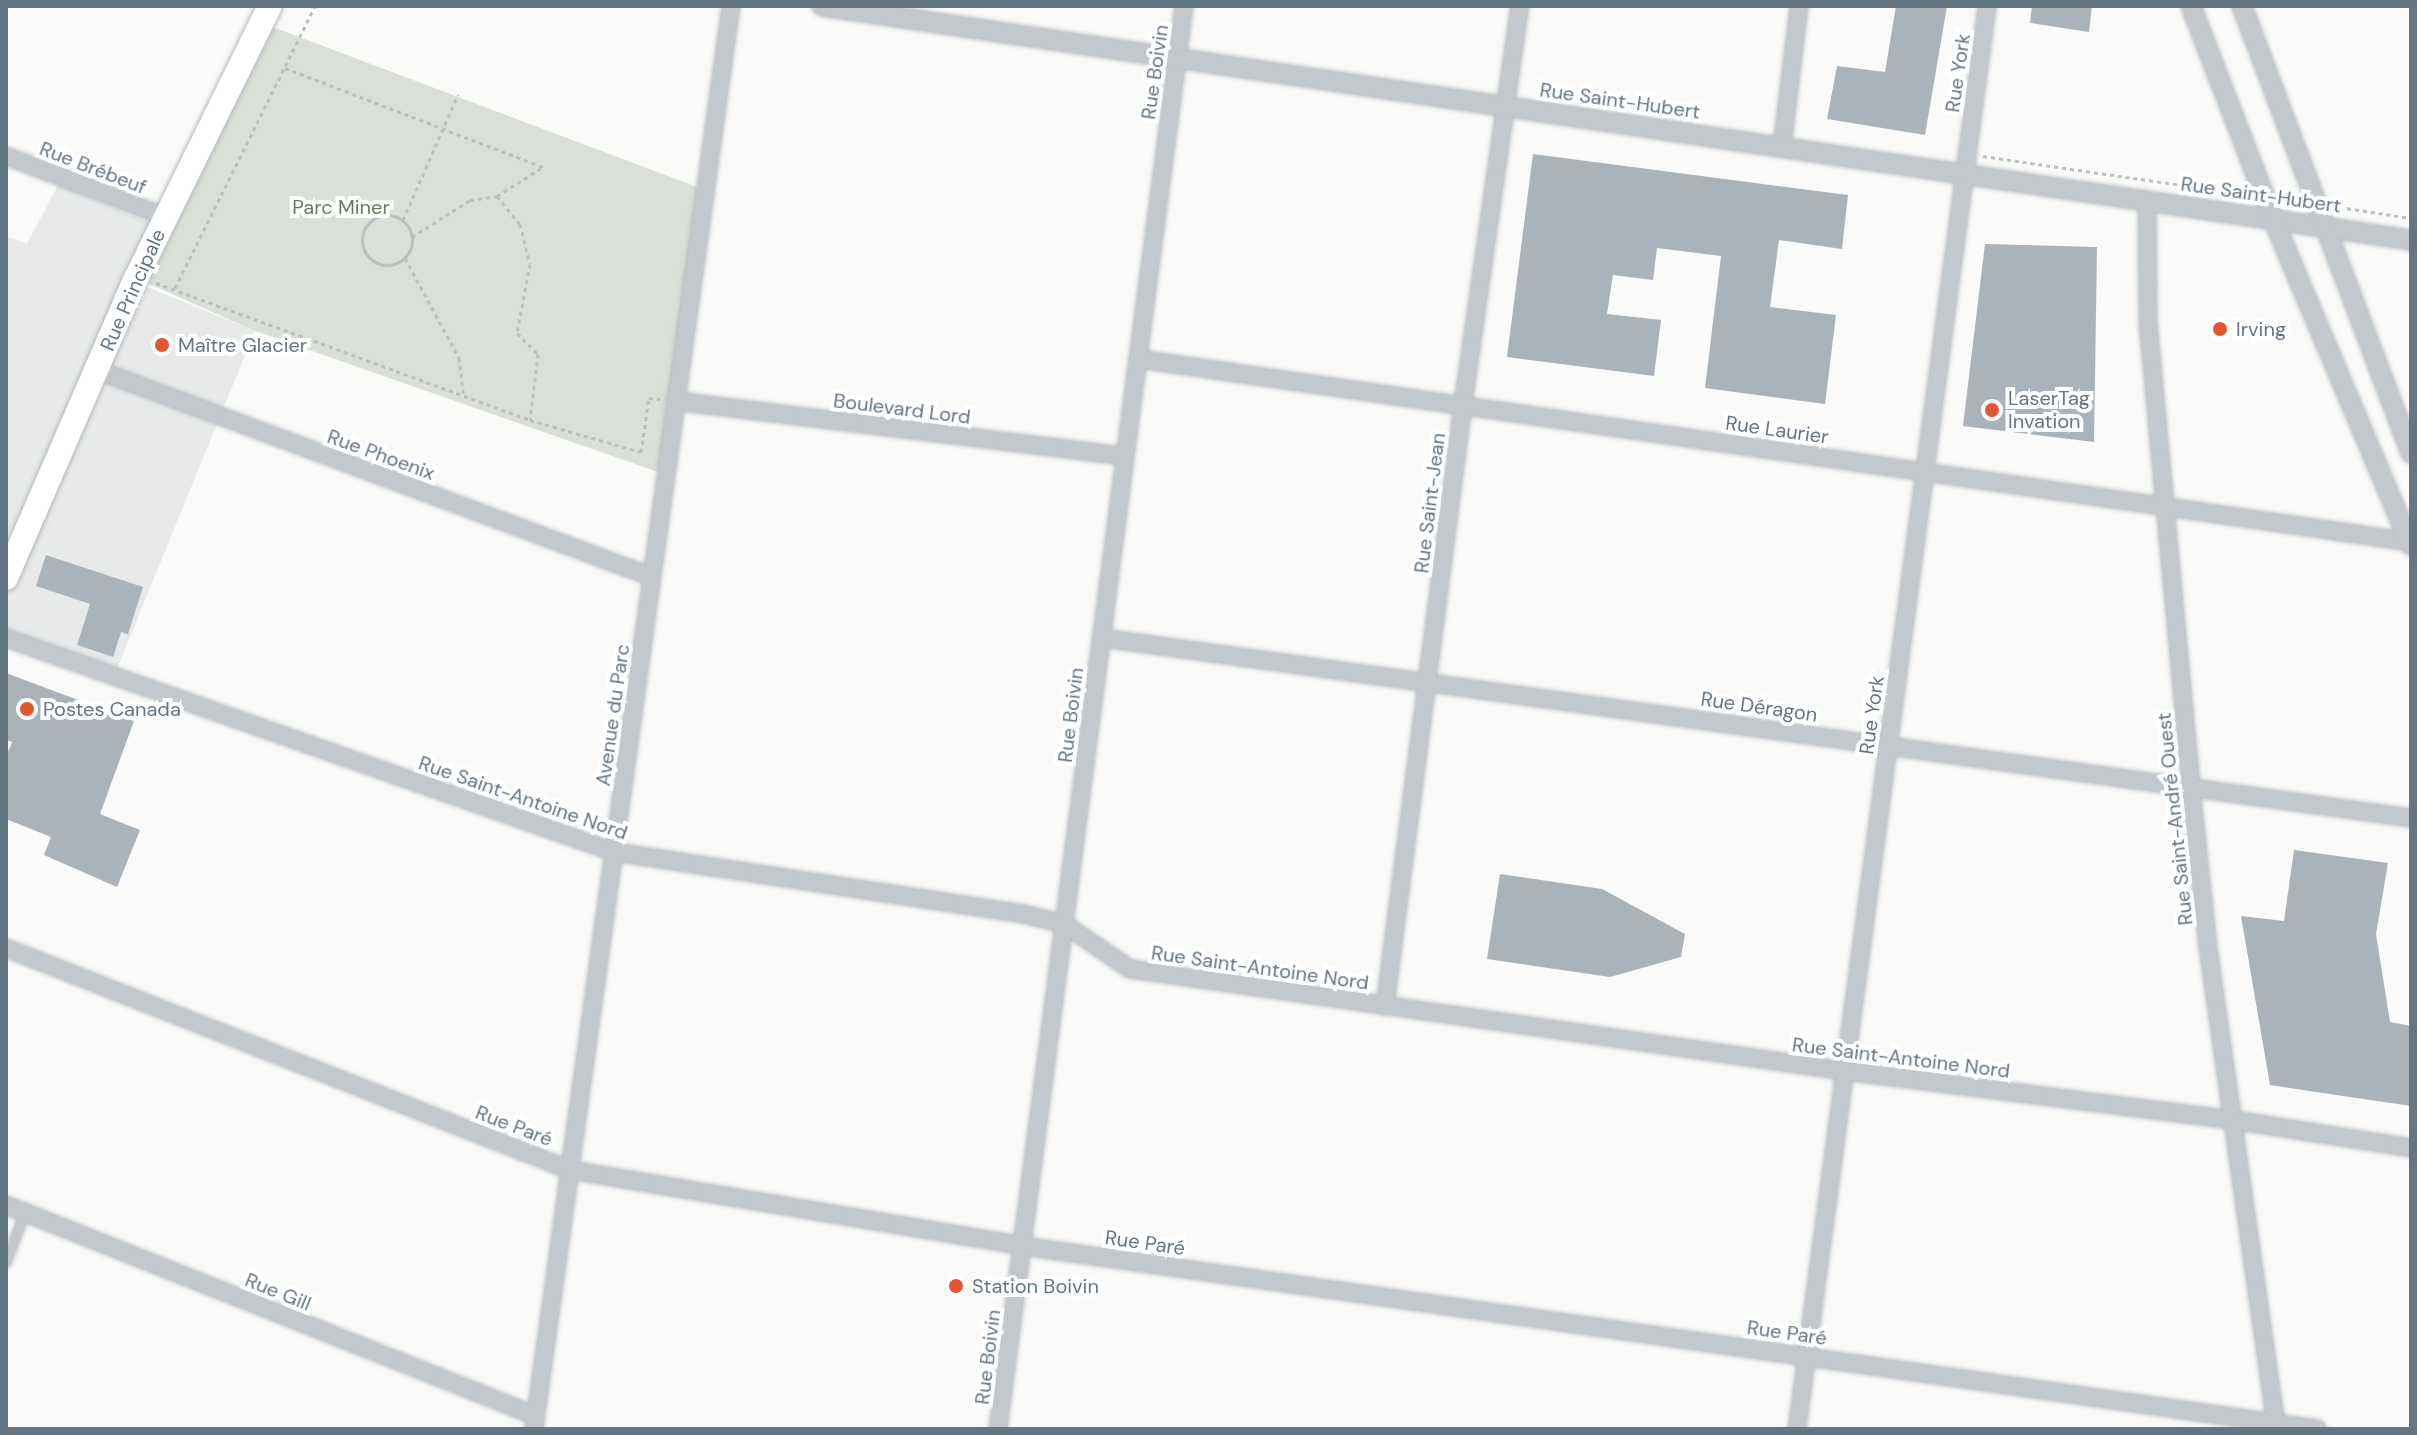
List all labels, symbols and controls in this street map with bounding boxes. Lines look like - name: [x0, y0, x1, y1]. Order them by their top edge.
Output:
- street label: Rue Boivin: [1136, 23, 1174, 121]
- street label: Rue York: [1941, 32, 1975, 114]
- street label: Rue Saint-Hubert: [1538, 78, 1702, 124]
- street label: Rue Brébeuf: [36, 137, 150, 199]
- street label: Rue Saint-Hubert: [2179, 172, 2343, 218]
- park label: Parc Miner: [292, 195, 390, 219]
- street label: Rue Principale: [95, 225, 171, 355]
- place label: Irving: [2236, 317, 2286, 341]
- marker: Irving: [2211, 320, 2229, 338]
- place label: Maître Glacier: [178, 333, 307, 357]
- marker: Maître Glacier: [153, 336, 171, 354]
- place label: LaserTag Invation: [2008, 386, 2090, 433]
- street label: Boulevard Lord: [832, 389, 972, 429]
- marker: LaserTag Invation: [1983, 401, 2001, 419]
- street label: Rue Laurier: [1724, 411, 1830, 449]
- street label: Rue Phoenix: [324, 424, 438, 486]
- street label: Rue Saint-Jean: [1409, 431, 1451, 575]
- street label: Avenue du Parc: [591, 642, 635, 788]
- street label: Rue Boivin: [1053, 666, 1089, 764]
- street label: Rue York: [1855, 674, 1889, 756]
- street label: Rue Déragon: [1699, 687, 1819, 727]
- place label: Postes Canada: [43, 697, 181, 721]
- marker: Postes Canada: [18, 700, 36, 718]
- street label: Rue Saint-André Ouest: [2152, 712, 2198, 926]
- street label: Rue Saint-Antoine Nord: [415, 751, 631, 845]
- street label: Rue Saint-Antoine Nord: [1150, 941, 1370, 995]
- street label: Rue Saint-Antoine Nord: [1791, 1033, 2011, 1083]
- street label: Rue Paré: [472, 1100, 556, 1152]
- street label: Rue Paré: [1104, 1226, 1186, 1260]
- street label: Rue Gill: [242, 1268, 314, 1316]
- place label: Station Boivin: [972, 1274, 1099, 1298]
- marker: Station Boivin: [947, 1277, 965, 1295]
- street label: Rue Boivin: [970, 1308, 1006, 1406]
- street label: Rue Paré: [1746, 1316, 1828, 1350]

